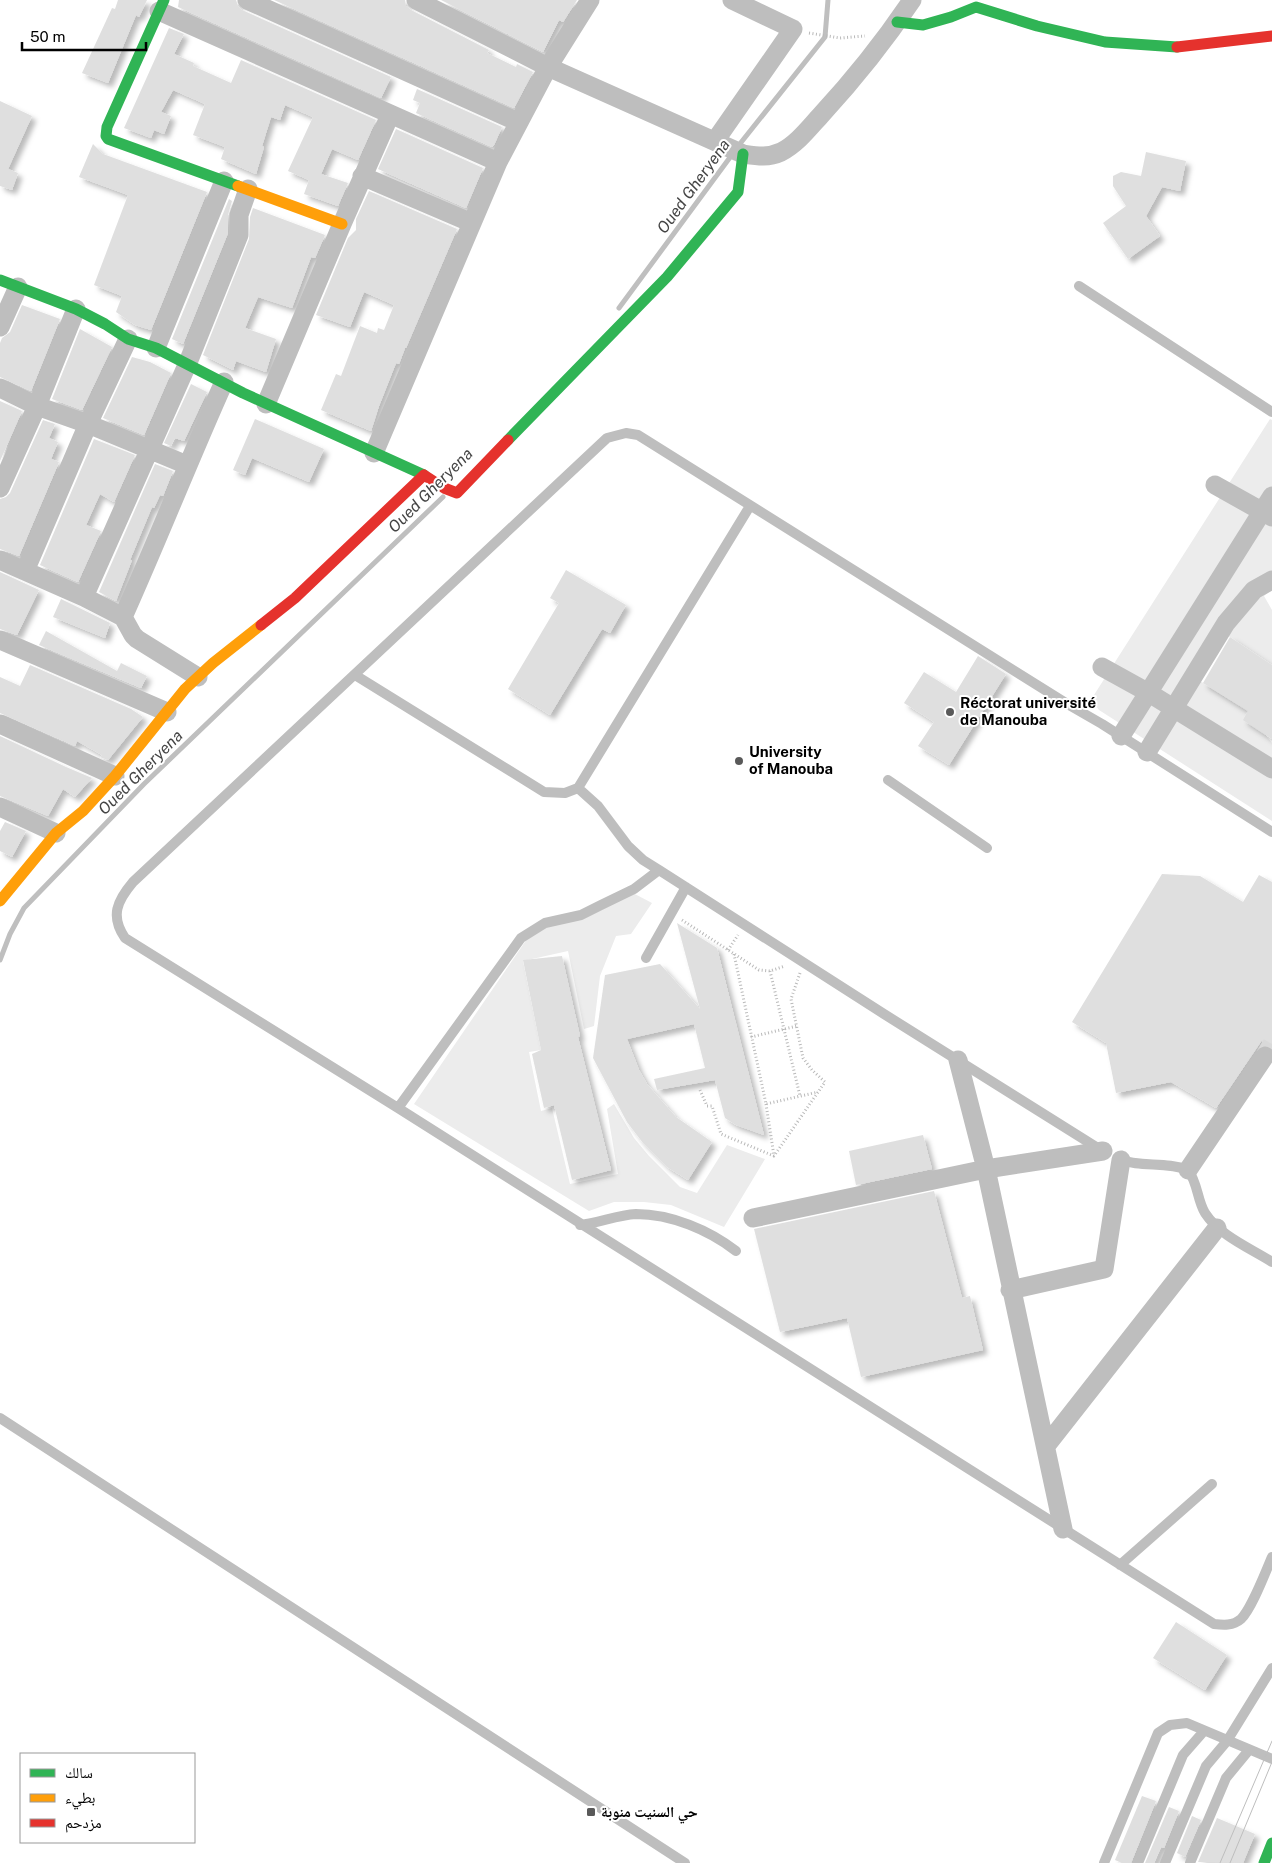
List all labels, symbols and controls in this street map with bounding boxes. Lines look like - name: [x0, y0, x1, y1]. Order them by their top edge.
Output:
- scale bar: [22, 20, 146, 52]
- text: 50 m: [30, 28, 65, 45]
- water label: Oued Gheryena: [653, 136, 734, 237]
- water label: Oued Gheryena: [384, 444, 476, 536]
- place label: Réctorat université de Manouba: [960, 694, 1096, 728]
- marker: Réctorat université de Manouba: [944, 706, 956, 718]
- water label: Oued Gheryena: [94, 726, 186, 818]
- place label: University of Manouba: [749, 743, 833, 777]
- marker: University of Manouba: [733, 755, 745, 767]
- legend: [20, 1753, 195, 1843]
- text: سالك: [65, 1764, 93, 1781]
- text: بطيء: [65, 1789, 95, 1810]
- place label: حي السنيت منوبة: [601, 1803, 698, 1824]
- marker: حي السنيت منوبة: [585, 1806, 597, 1818]
- text: مزدحم: [65, 1814, 102, 1833]

